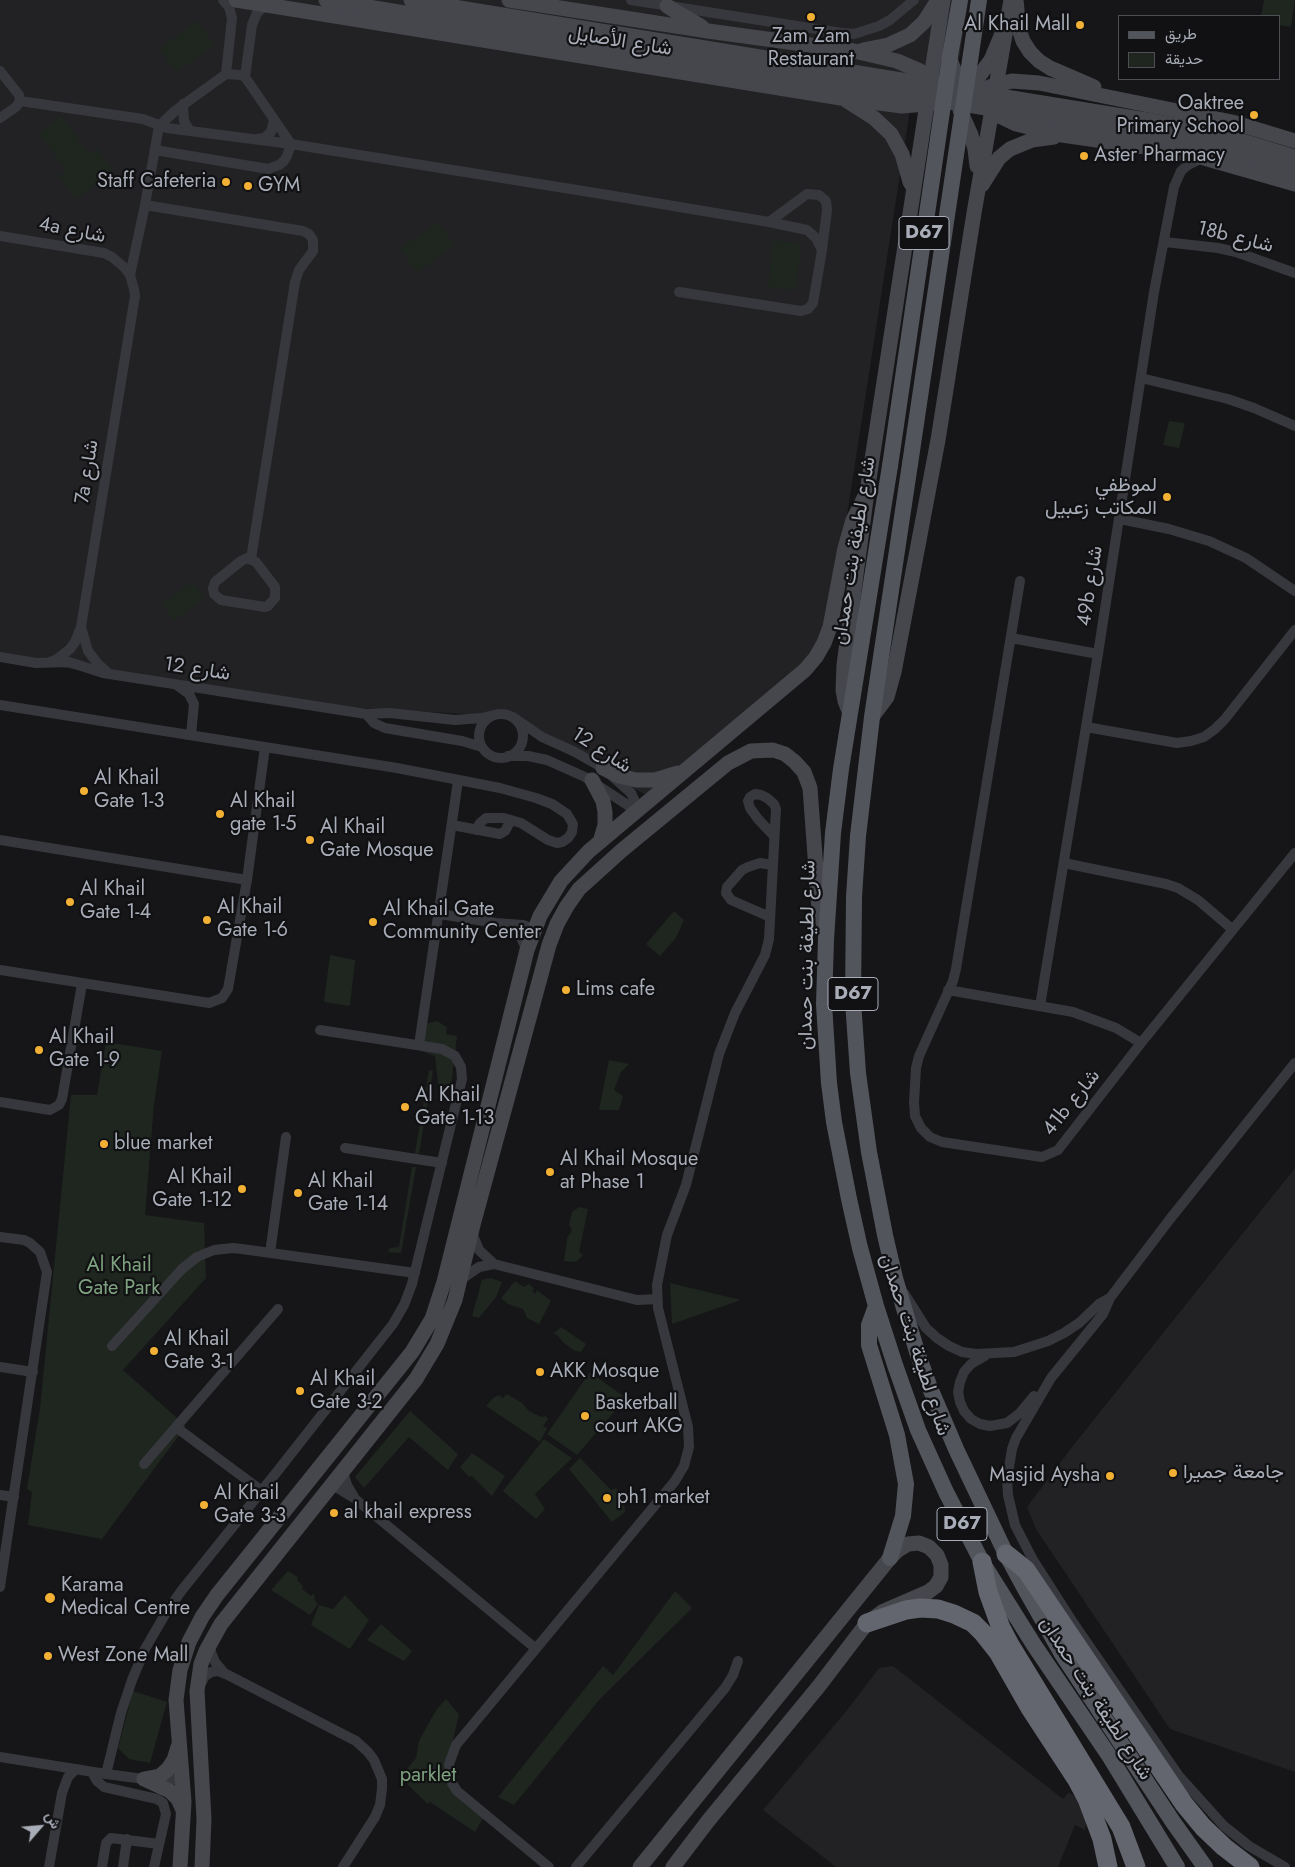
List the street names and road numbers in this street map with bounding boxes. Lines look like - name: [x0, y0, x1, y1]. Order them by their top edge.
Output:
- street label: شارع الأصايل: [567, 22, 673, 62]
- street label: 4a شارع: [37, 213, 107, 249]
- road number: D67: [899, 217, 949, 250]
- street label: 18b شارع: [1194, 217, 1276, 259]
- street label: 7a شارع: [71, 438, 105, 506]
- street label: شارع لطيفة بنت حمدان: [828, 455, 882, 647]
- street label: 49b شارع: [1073, 544, 1109, 628]
- street label: شارع 12: [162, 653, 232, 687]
- street label: شارع 12: [567, 723, 635, 779]
- street label: شارع لطيفة بنت حمدان: [794, 860, 822, 1050]
- road number: D67: [828, 978, 878, 1011]
- street label: 41b شارع: [1038, 1065, 1106, 1141]
- street label: شارع لطيفة بنت حمدان: [873, 1251, 955, 1439]
- road number: D67: [937, 1508, 987, 1540]
- street label: شارع لطيفة بنت حمدان: [1033, 1613, 1157, 1785]

